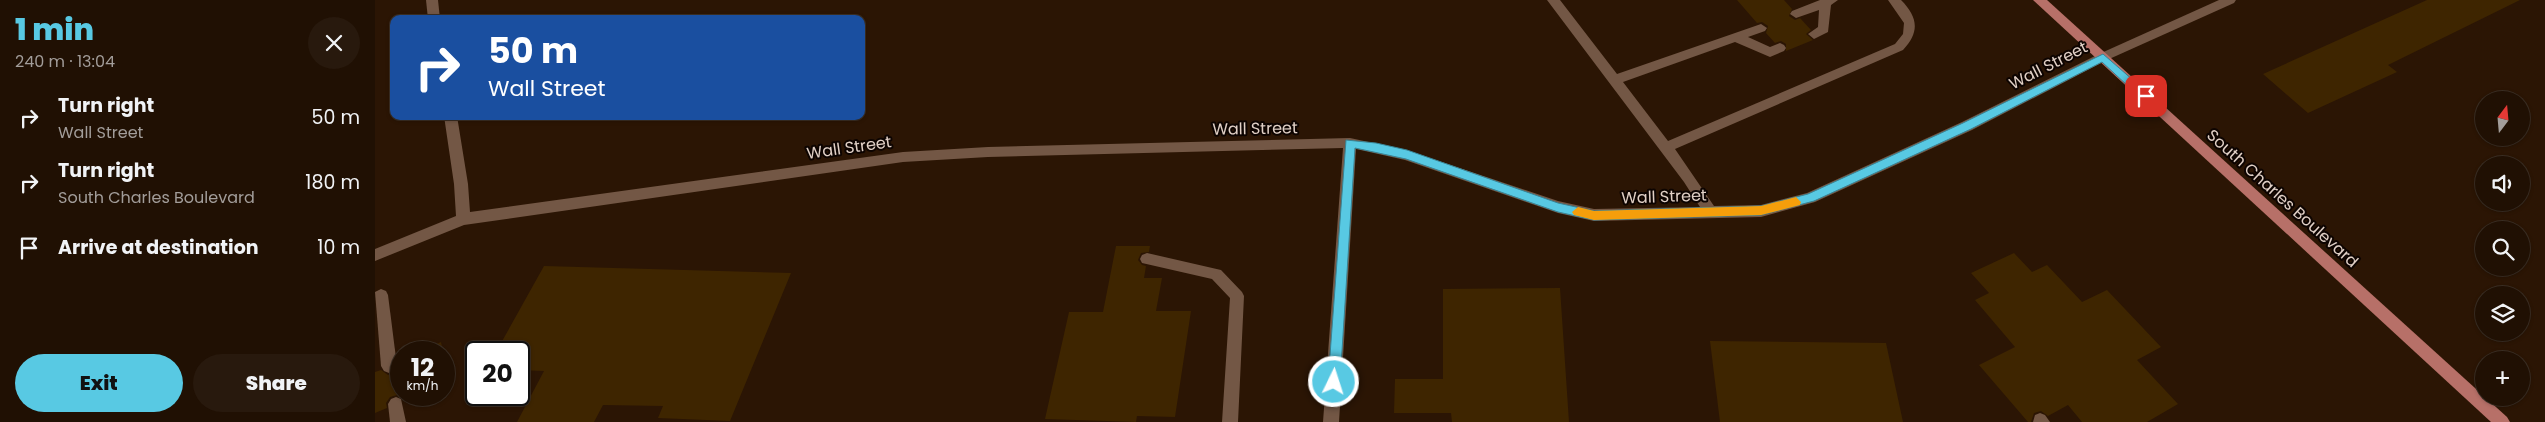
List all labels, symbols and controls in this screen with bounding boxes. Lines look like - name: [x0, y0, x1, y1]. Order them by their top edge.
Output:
- text: 1 min: [15, 8, 94, 51]
- button: close: [308, 17, 360, 69]
- text: 50 m: [488, 26, 578, 75]
- icon: right: [405, 35, 470, 100]
- street label: Wall Street: [2005, 36, 2092, 95]
- text: 240 m · 13:04: [15, 50, 115, 73]
- text: Wall Street: [488, 73, 605, 104]
- pin: [2125, 75, 2167, 117]
- icon: arrive: [2132, 82, 2160, 110]
- north arrow: [2475, 91, 2530, 146]
- map controls: [2475, 91, 2530, 406]
- text: Turn right: [58, 92, 154, 119]
- icon: right: [15, 104, 43, 132]
- text: 50 m: [311, 104, 360, 131]
- street label: Wall Street: [1212, 116, 1298, 141]
- text: Wall Street: [58, 121, 143, 144]
- street label: South Charles Boulevard: [2202, 124, 2363, 273]
- street label: Wall Street: [805, 130, 893, 165]
- button: sound: [2475, 156, 2530, 211]
- text: Turn right: [58, 157, 154, 184]
- icon: right: [15, 169, 43, 197]
- text: 180 m: [305, 169, 360, 196]
- street label: Wall Street: [1621, 184, 1707, 209]
- text: South Charles Boulevard: [58, 186, 255, 209]
- button: search: [2475, 221, 2530, 276]
- icon: arrive: [15, 234, 43, 262]
- text: Arrive at destination: [58, 234, 259, 261]
- text: 10 m: [317, 234, 360, 261]
- button: layers: [2475, 286, 2530, 341]
- speed limit sign: 20: [465, 341, 530, 406]
- text: 12: [411, 350, 434, 385]
- button: +: [2475, 351, 2530, 406]
- button: Exit: [15, 354, 183, 412]
- button: Share: [193, 354, 360, 412]
- position arrow: [1307, 355, 1359, 407]
- text: km/h: [407, 377, 438, 394]

